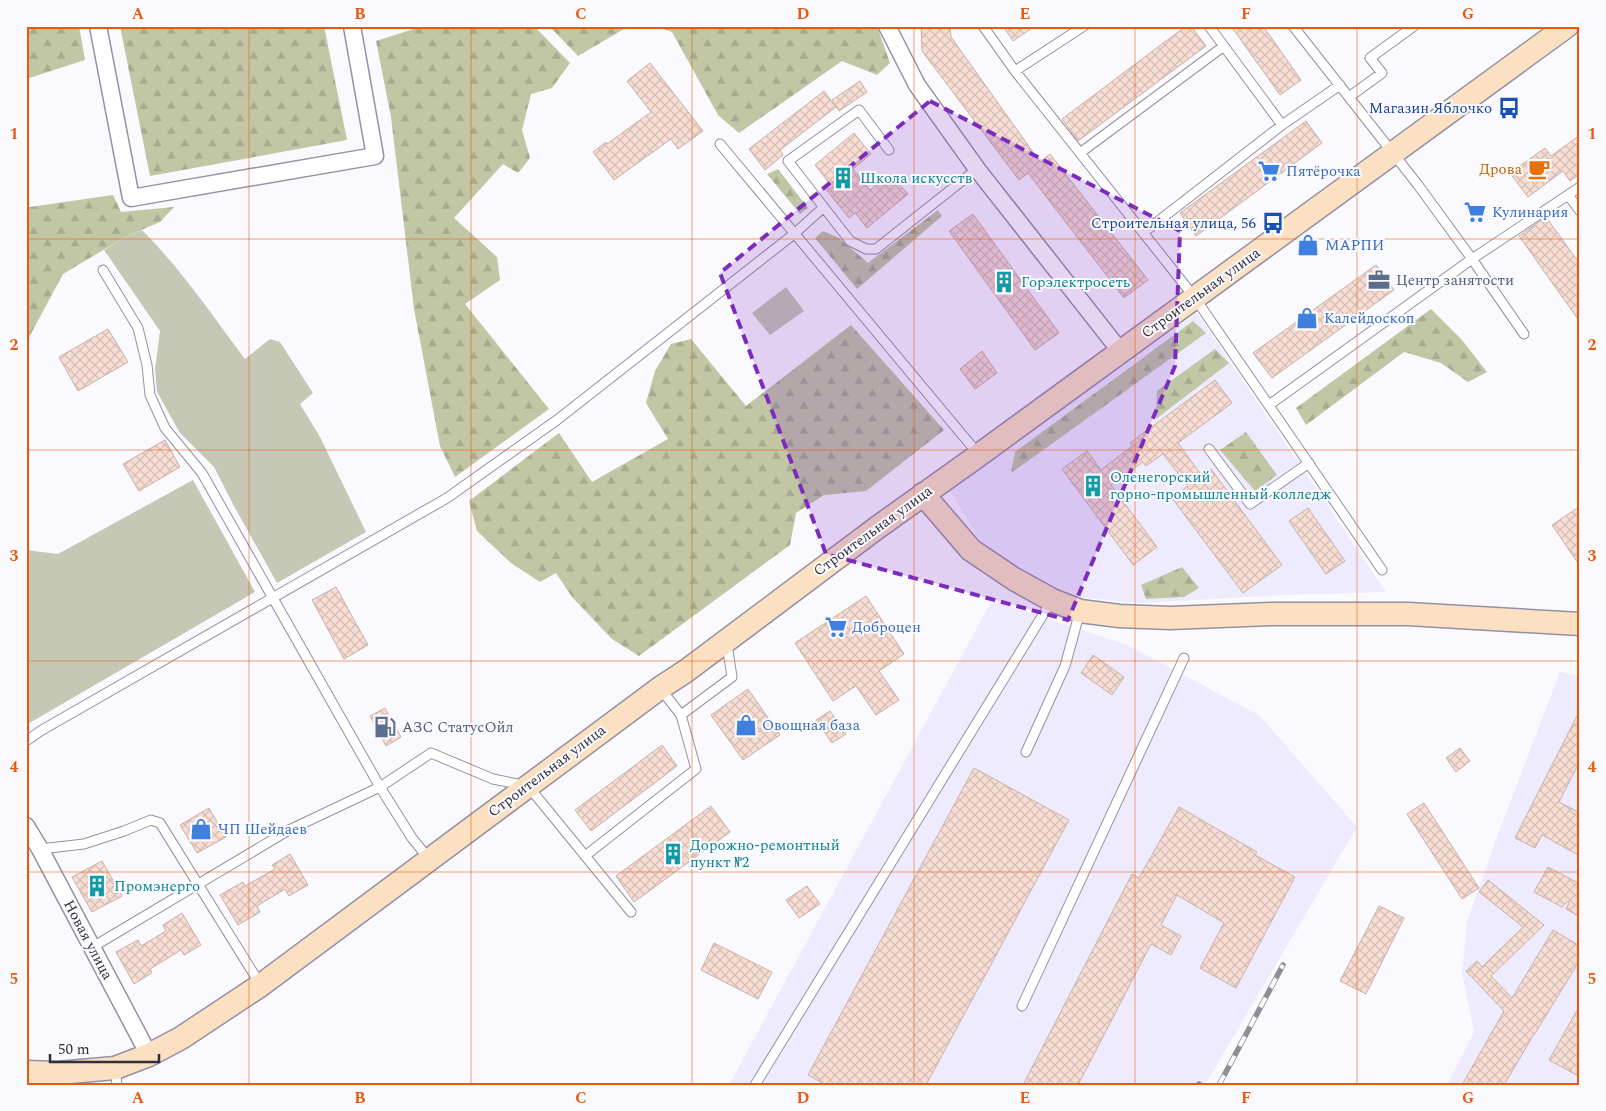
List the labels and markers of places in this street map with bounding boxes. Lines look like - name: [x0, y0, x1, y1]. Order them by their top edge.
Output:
- bus stop icon: Магазин Яблочко: [1496, 95, 1522, 121]
- place label: Магазин Яблочко: [1369, 97, 1492, 120]
- cafe icon: Дрова: [1526, 156, 1552, 182]
- supermarket icon: Пятёрочка: [1256, 158, 1282, 184]
- place label: Дрова: [1479, 158, 1523, 181]
- place label: Пятёрочка: [1286, 160, 1361, 183]
- building icon: Школа искусств: [830, 165, 856, 191]
- place label: Школа искусств: [860, 167, 973, 190]
- supermarket icon: Кулинария: [1462, 199, 1488, 225]
- place label: Кулинария: [1492, 201, 1568, 224]
- bus stop icon: Строительная улица, 56: [1260, 210, 1286, 236]
- place label: Строительная улица, 56: [1091, 212, 1256, 235]
- shop icon: МАРПИ: [1295, 232, 1321, 258]
- place label: МАРПИ: [1325, 234, 1384, 257]
- office icon: Центр занятости: [1366, 267, 1392, 293]
- building icon: Горэлектросеть: [991, 269, 1017, 295]
- place label: Центр занятости: [1396, 269, 1514, 292]
- place label: Горэлектросеть: [1021, 271, 1131, 294]
- shop icon: Калейдоскоп: [1294, 305, 1320, 331]
- place label: Калейдоскоп: [1324, 307, 1415, 330]
- place label: Оленегорский горно-промышленный колледж: [1110, 466, 1332, 506]
- building icon: Оленегорский горно-промышленный колледж: [1080, 473, 1106, 499]
- supermarket icon: Доброцен: [823, 614, 849, 640]
- place label: Доброцен: [852, 616, 921, 639]
- shop icon: Овощная база: [733, 712, 759, 738]
- fuel station icon: АЗС СтатусОйл: [372, 714, 398, 740]
- place label: Овощная база: [762, 714, 861, 737]
- place label: АЗС СтатусОйл: [402, 716, 514, 739]
- shop icon: ЧП Шейдаев: [188, 816, 214, 842]
- place label: ЧП Шейдаев: [218, 818, 307, 841]
- place label: Дорожно-ремонтный пункт №2: [690, 834, 840, 874]
- building icon: Дорожно-ремонтный пункт №2: [660, 841, 686, 867]
- building icon: Промэнерго: [84, 873, 110, 899]
- place label: Промэнерго: [114, 875, 200, 898]

